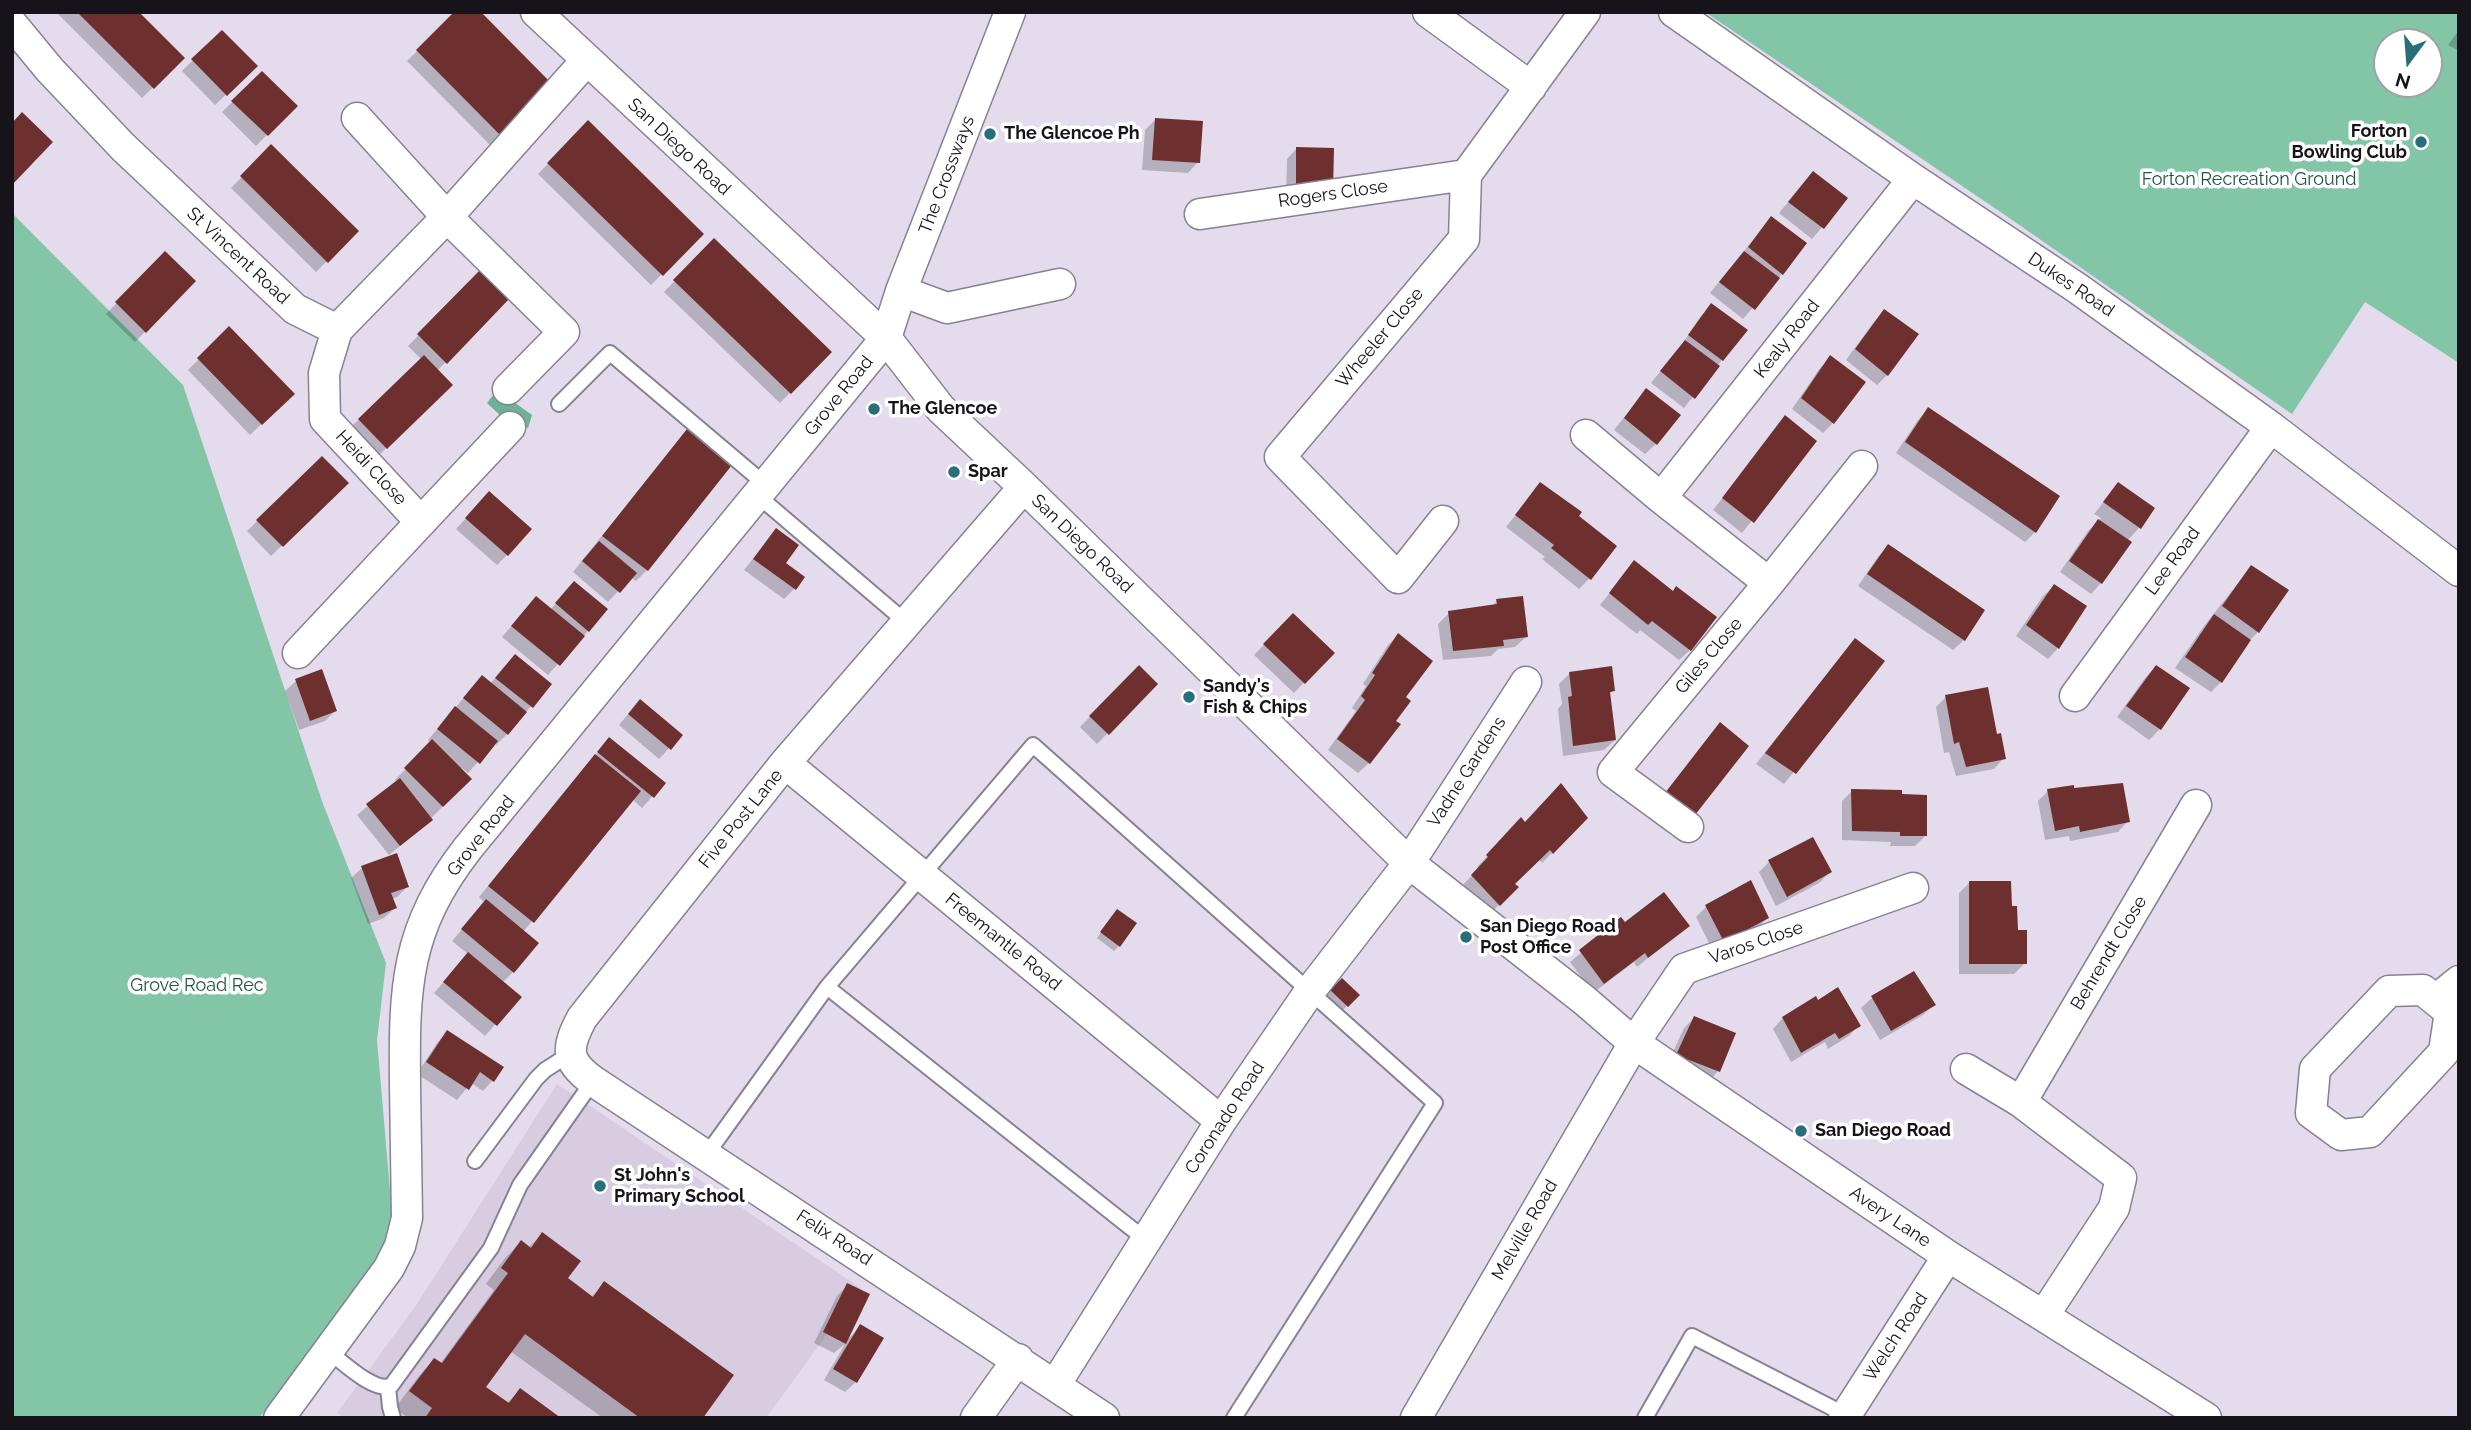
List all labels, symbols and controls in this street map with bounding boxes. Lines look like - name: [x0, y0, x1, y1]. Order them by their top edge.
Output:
- north arrow: [2373, 28, 2443, 98]
- text: N: [2393, 69, 2413, 94]
- street label: San Diego Road: [623, 94, 735, 200]
- street label: The Crossways: [915, 113, 979, 237]
- place label: Forton Bowling Club: [2292, 121, 2407, 164]
- place label: The Glencoe Ph: [1004, 123, 1140, 145]
- marker: The Glencoe Ph: [982, 126, 998, 142]
- marker: Forton Bowling Club: [2413, 134, 2429, 150]
- park label: Forton Recreation Ground: [2142, 169, 2356, 191]
- street label: Rogers Close: [1277, 176, 1389, 212]
- street label: St Vincent Road: [182, 203, 294, 309]
- street label: Dukes Road: [2024, 248, 2118, 322]
- street label: Wheeler Close: [1332, 284, 1428, 392]
- street label: Kealy Road: [1750, 296, 1824, 382]
- street label: Grove Road: [800, 352, 878, 440]
- place label: The Glencoe: [888, 398, 997, 420]
- marker: The Glencoe: [866, 401, 882, 417]
- street label: Heidi Close: [331, 426, 411, 510]
- place label: Spar: [968, 461, 1008, 483]
- marker: Spar: [946, 464, 962, 480]
- street label: San Diego Road: [1027, 490, 1137, 598]
- street label: Lee Road: [2141, 523, 2205, 599]
- street label: Giles Close: [1671, 614, 1747, 698]
- place label: Sandy's Fish & Chips: [1203, 676, 1307, 718]
- marker: Sandy's Fish & Chips: [1181, 689, 1197, 705]
- street label: Vadne Gardens: [1423, 713, 1511, 831]
- street label: Five Post Lane: [694, 765, 788, 873]
- street label: Grove Road: [443, 791, 519, 881]
- street label: Freemantle Road: [941, 889, 1065, 995]
- street label: Behrendt Close: [2066, 892, 2152, 1014]
- place label: San Diego Road Post Office: [1480, 916, 1616, 958]
- street label: Varos Close: [1706, 917, 1806, 969]
- marker: San Diego Road Post Office: [1458, 929, 1474, 945]
- park label: Grove Road Rec: [130, 975, 264, 997]
- street label: Coronado Road: [1181, 1058, 1269, 1178]
- place label: San Diego Road: [1815, 1120, 1951, 1142]
- marker: San Diego Road: [1793, 1123, 1809, 1139]
- place label: St John's Primary School: [614, 1165, 745, 1208]
- street label: Melville Road: [1488, 1176, 1562, 1284]
- marker: St John's Primary School: [592, 1178, 608, 1194]
- street label: Avery Lane: [1845, 1182, 1935, 1252]
- street label: Felix Road: [792, 1205, 876, 1271]
- street label: Welch Road: [1859, 1289, 1933, 1385]

